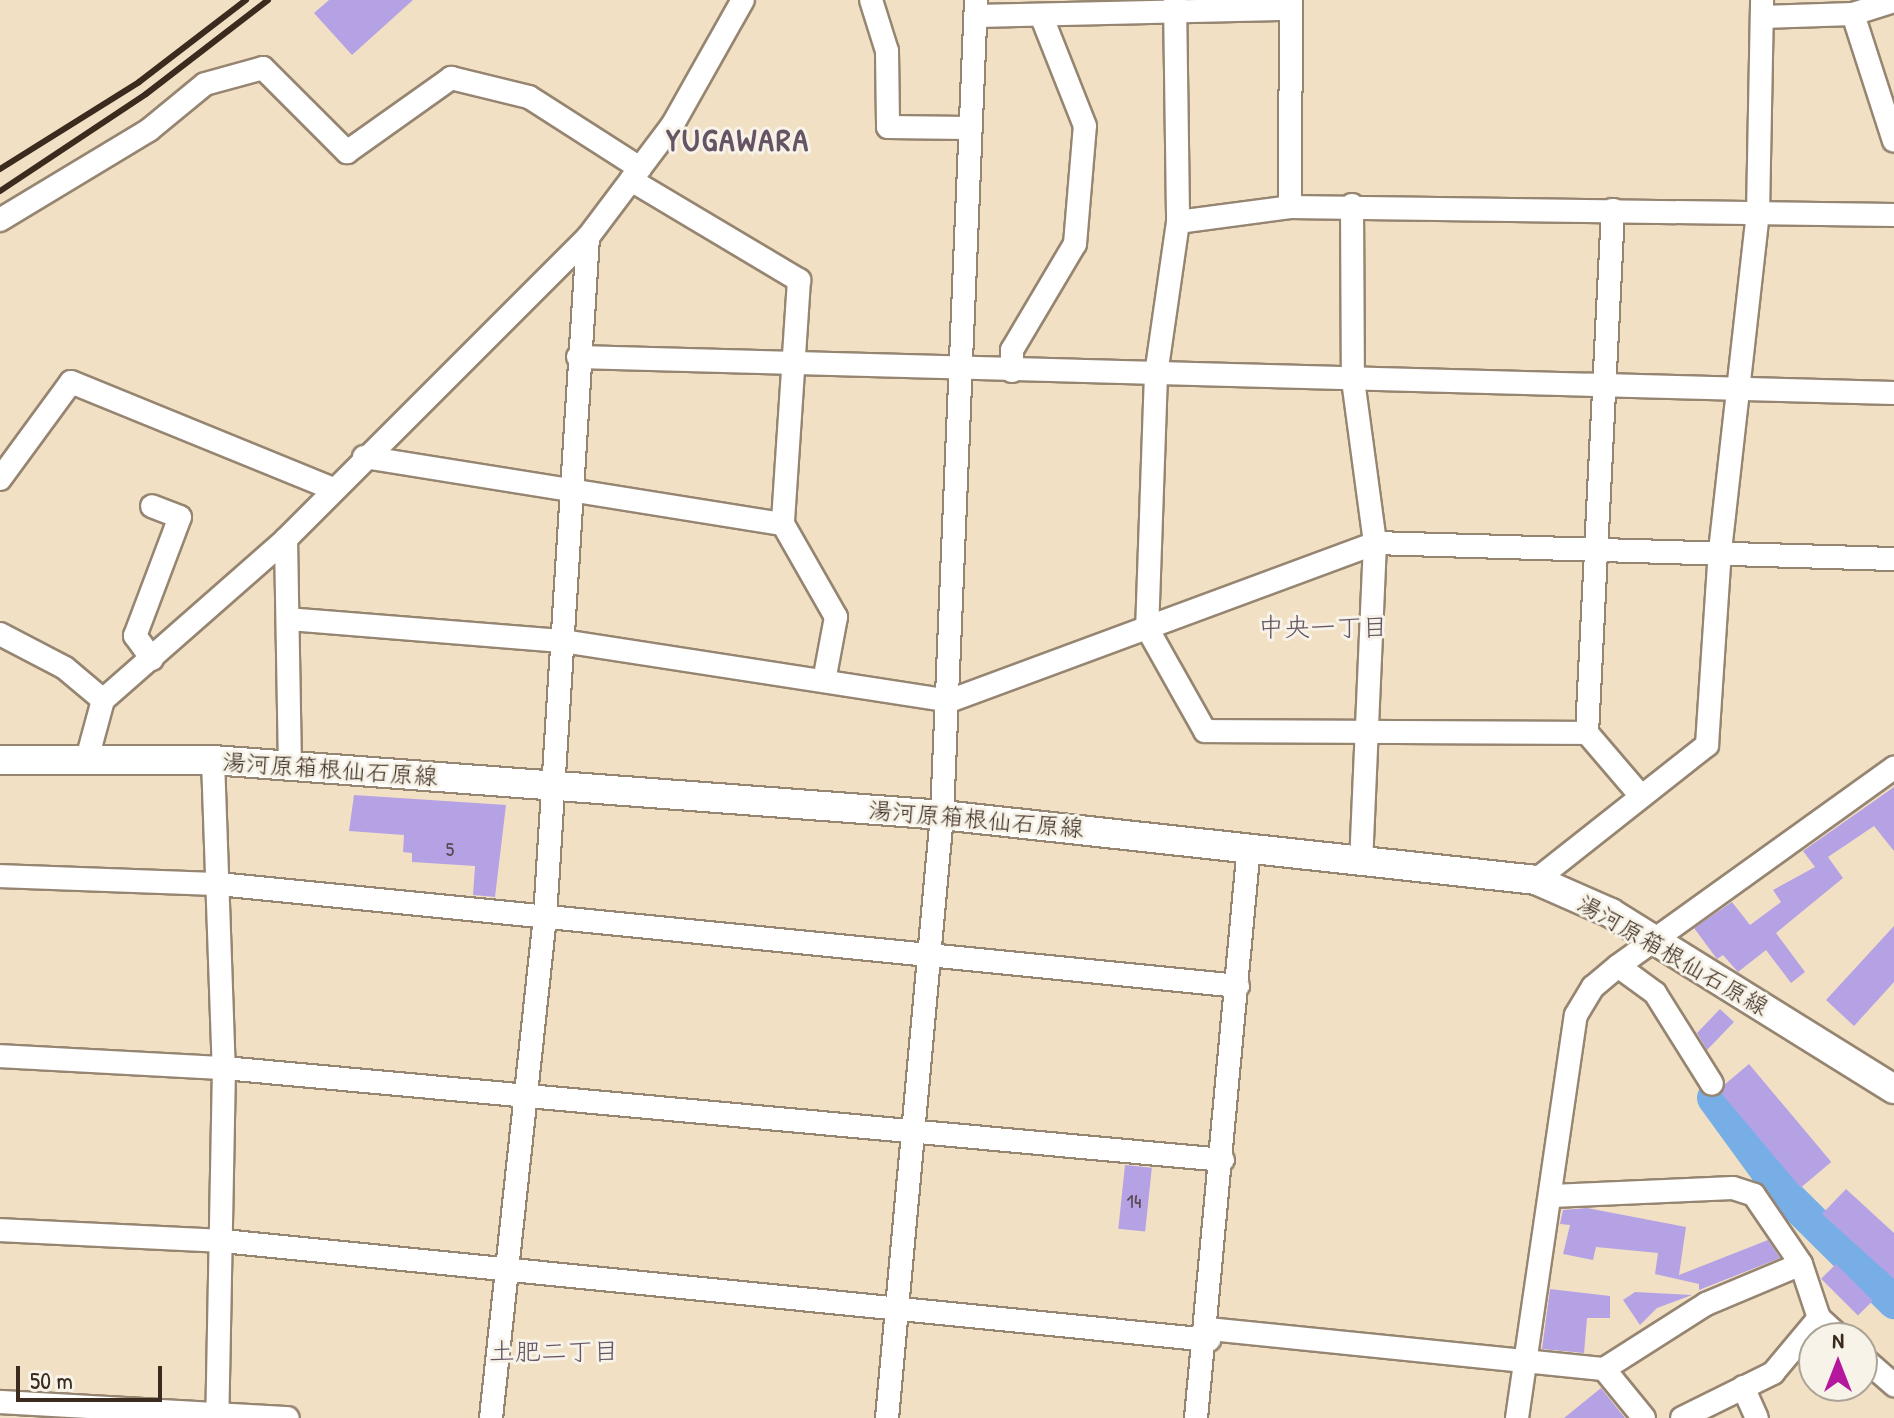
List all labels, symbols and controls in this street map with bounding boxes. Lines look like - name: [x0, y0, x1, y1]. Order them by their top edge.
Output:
- district label: YUGAWARA: [666, 121, 810, 159]
- district label: 中央一丁目: [1258, 611, 1388, 643]
- street label: 湯河原箱根仙石原線: [221, 747, 439, 791]
- street label: 湯河原箱根仙石原線: [867, 795, 1085, 843]
- house number: 5: [446, 836, 454, 860]
- street label: 湯河原箱根仙石原線: [1572, 889, 1774, 1021]
- house number: 14: [1127, 1188, 1141, 1212]
- north arrow: [1798, 1322, 1878, 1402]
- text: N: [1832, 1325, 1844, 1355]
- district label: 土肥二丁目: [489, 1335, 619, 1367]
- scale bar: [20, 1350, 166, 1400]
- text: 50 m: [30, 1364, 73, 1396]

